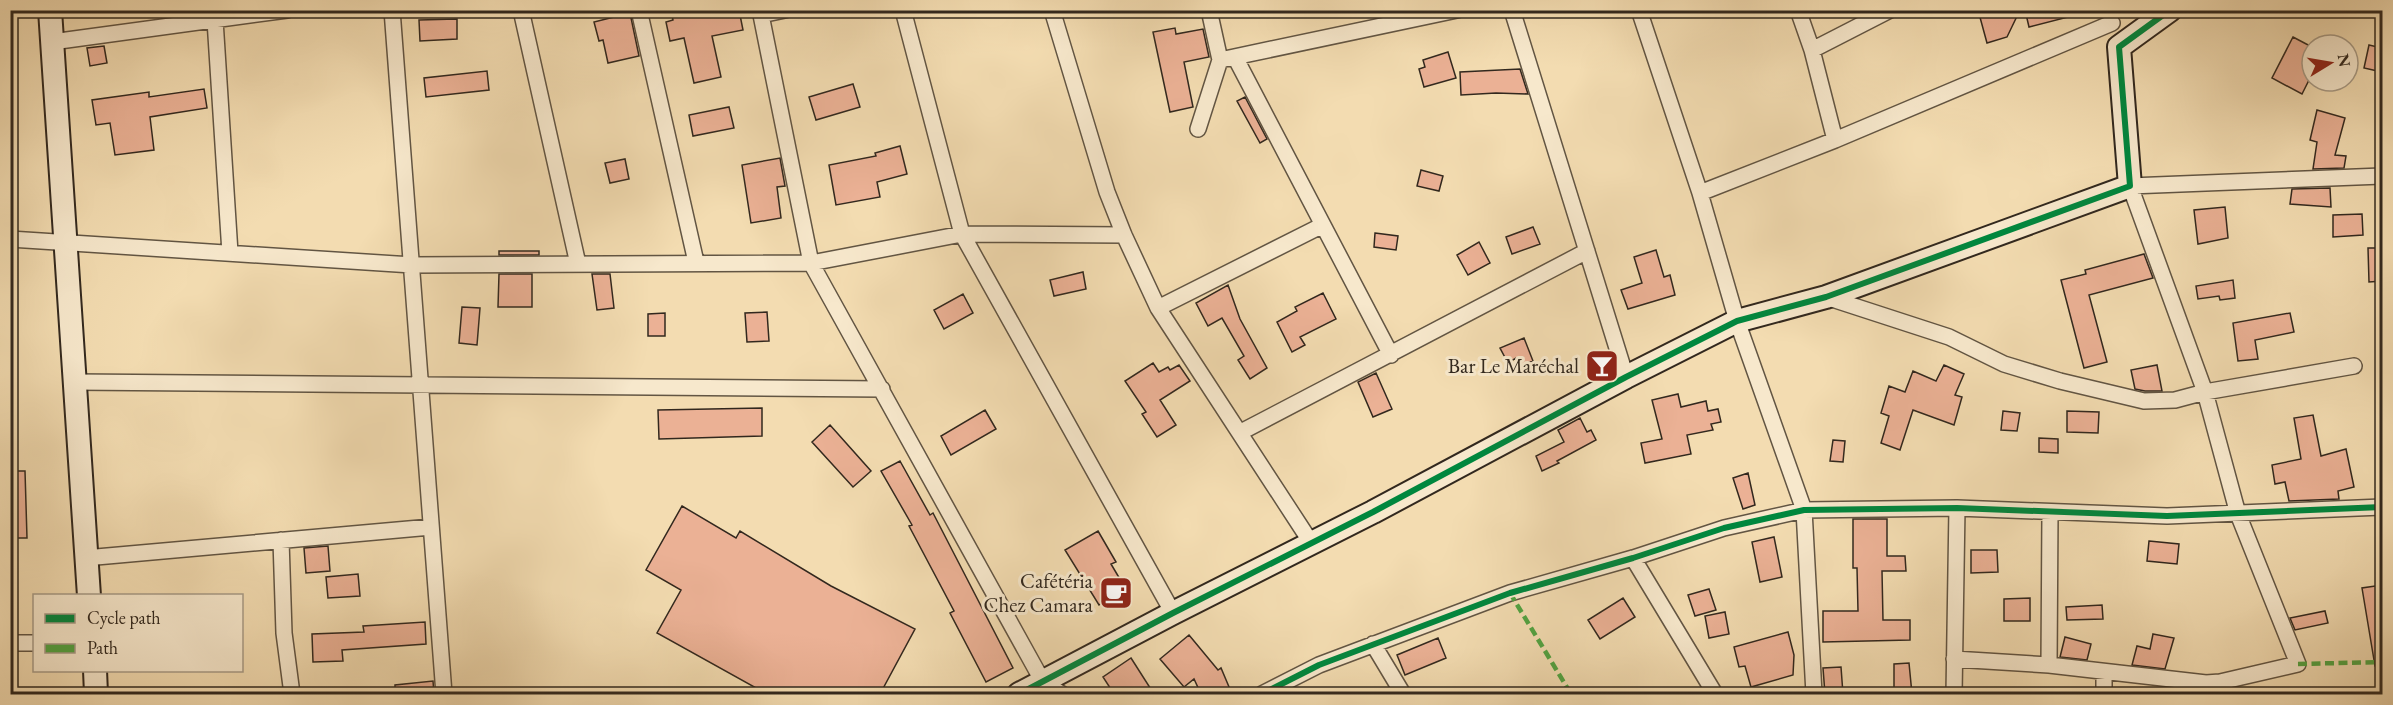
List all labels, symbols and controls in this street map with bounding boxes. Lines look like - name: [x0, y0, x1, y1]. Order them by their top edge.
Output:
- north arrow: [2300, 33, 2360, 93]
- text: N: [2333, 52, 2356, 69]
- bar icon: Bar Le Maréchal: [1584, 348, 1620, 384]
- place label: Bar Le Maréchal: [1448, 352, 1579, 379]
- place label: Cafétéria Chez Camara: [984, 567, 1094, 618]
- cafe icon: Cafétéria Chez Camara: [1098, 575, 1134, 611]
- legend: [33, 594, 243, 672]
- text: Cycle path: [87, 606, 161, 629]
- text: Path: [87, 636, 118, 659]

